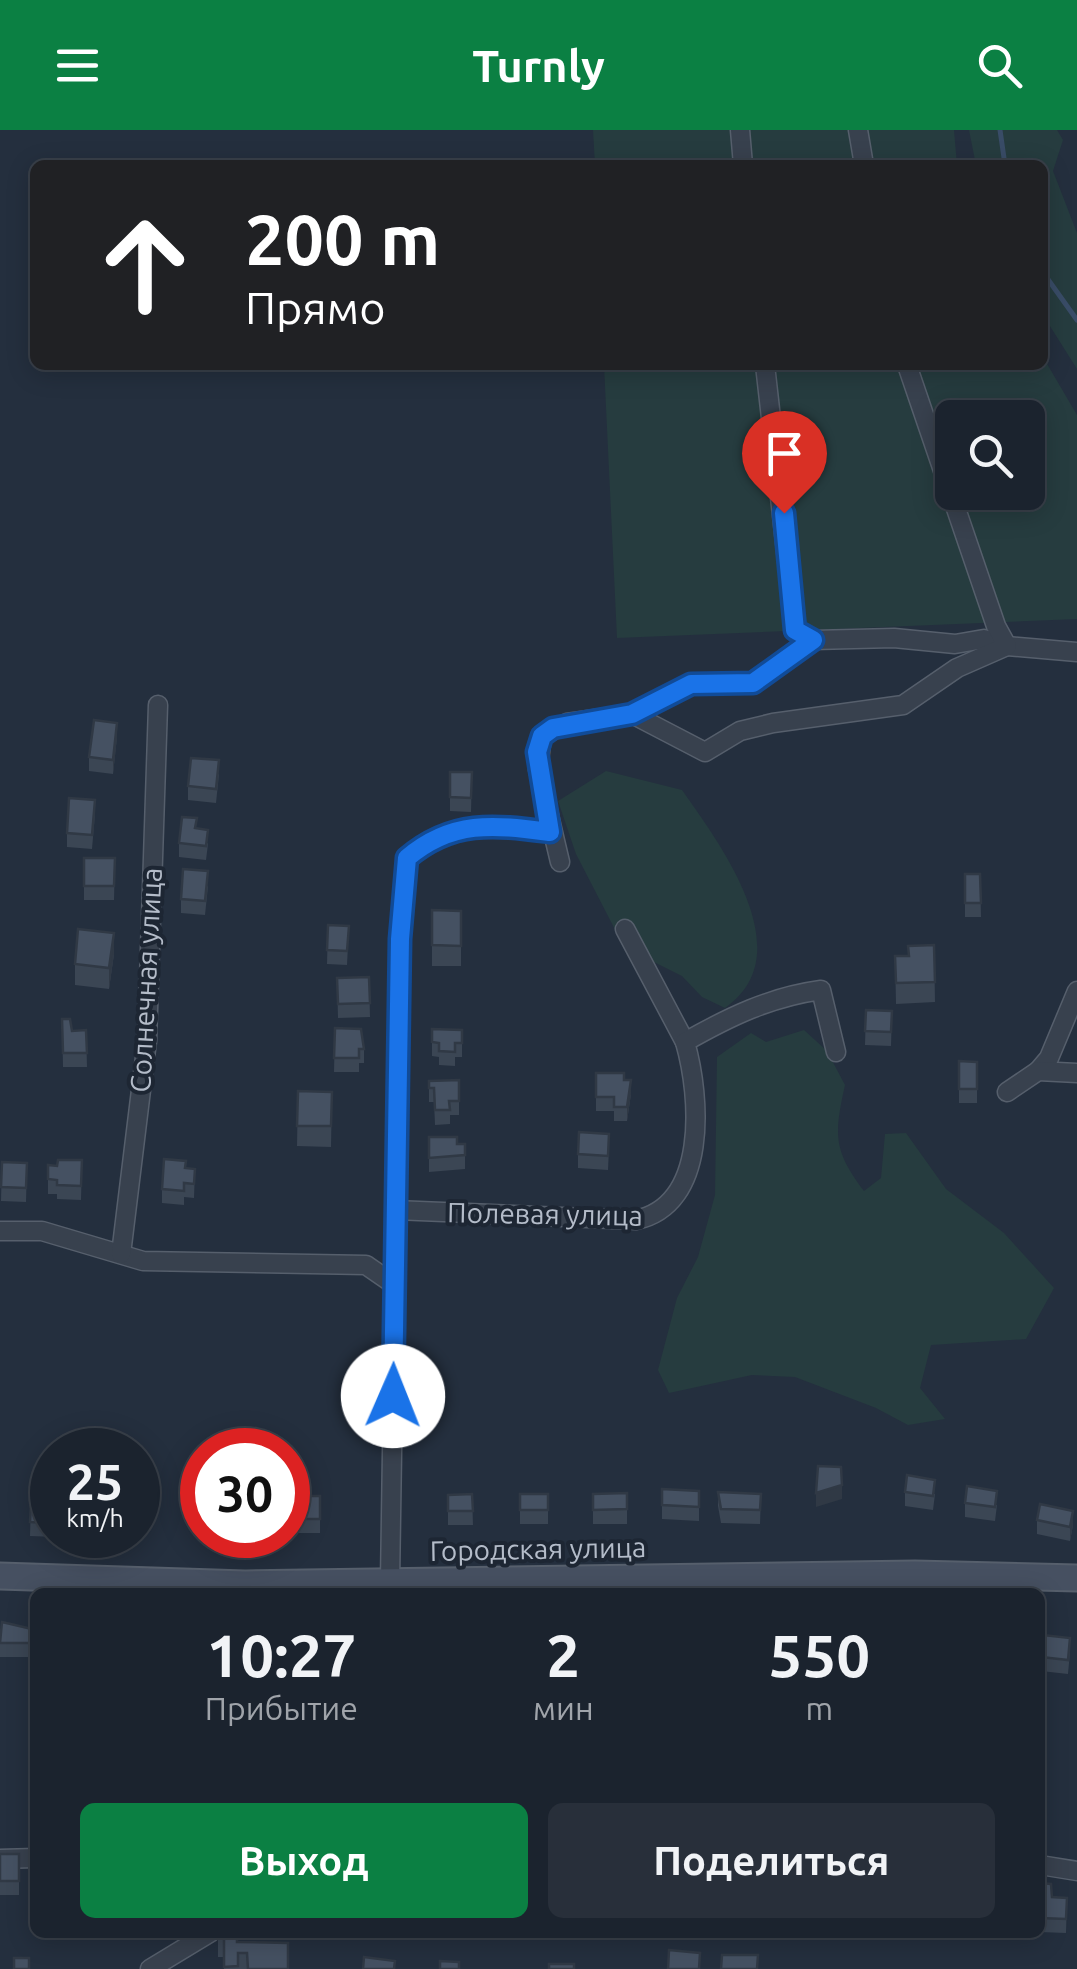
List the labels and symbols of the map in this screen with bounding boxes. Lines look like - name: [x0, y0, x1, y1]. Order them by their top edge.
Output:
- pin: [742, 411, 827, 514]
- street label: Солнечная улица: [124, 867, 167, 1093]
- street label: Полевая улица: [447, 1196, 643, 1231]
- position arrow: [341, 1344, 445, 1448]
- speed limit sign: 30: [180, 1428, 310, 1558]
- street label: Городская улица: [429, 1531, 647, 1566]

